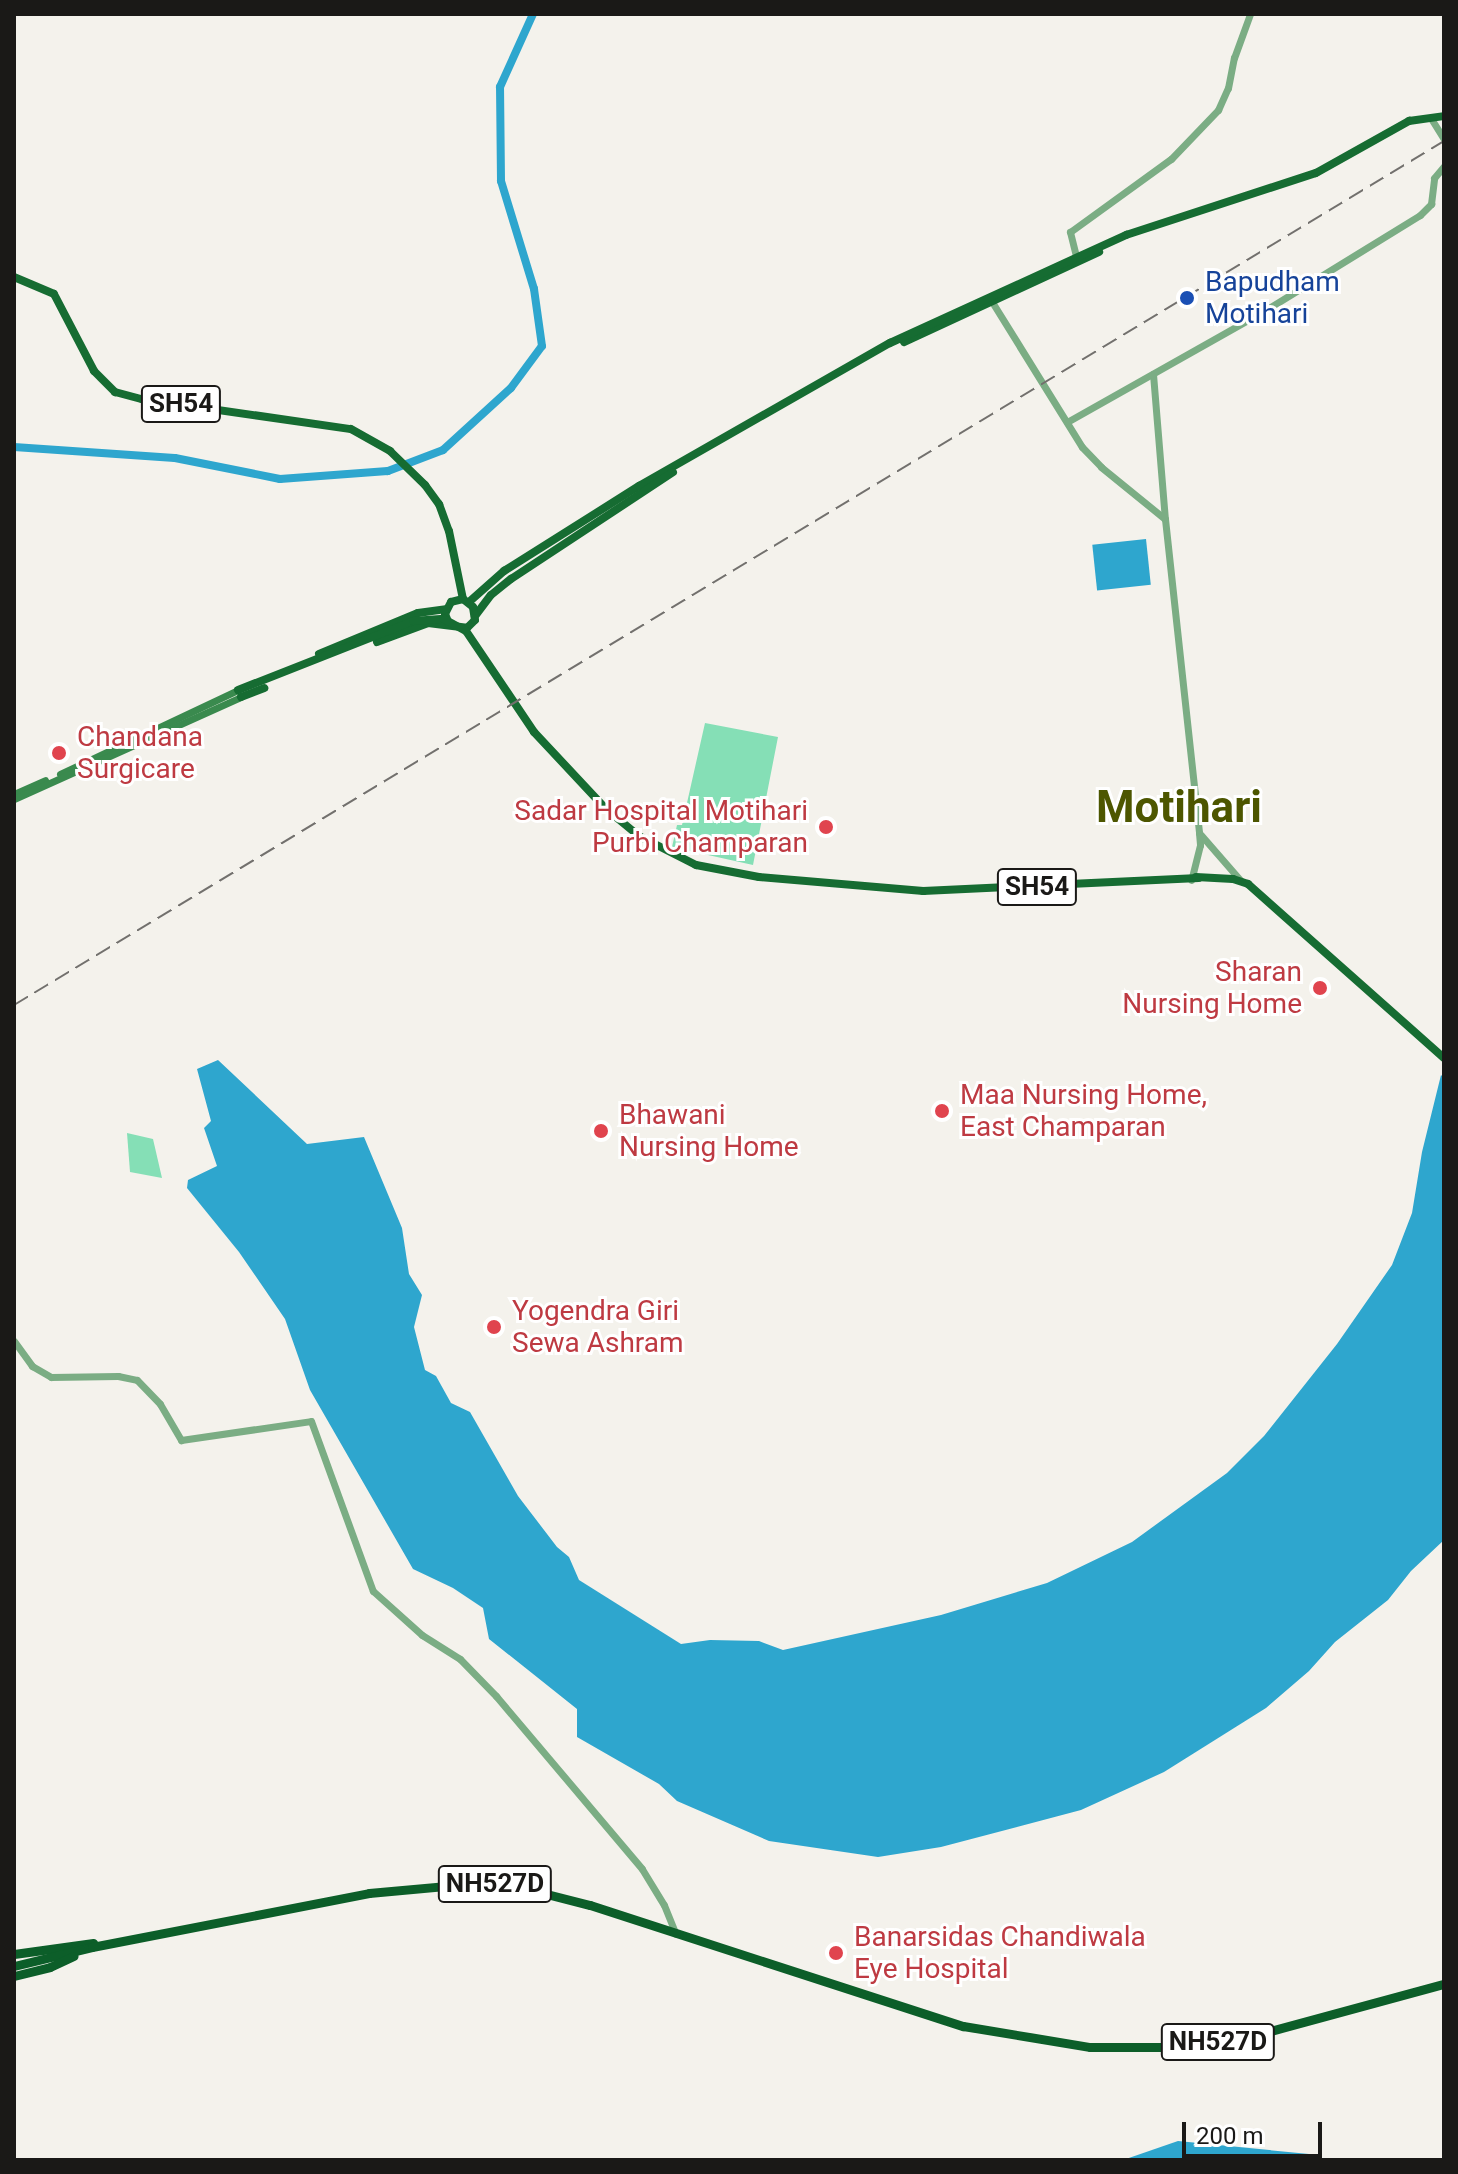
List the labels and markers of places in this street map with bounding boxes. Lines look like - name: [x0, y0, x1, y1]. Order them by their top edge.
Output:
- place label: Bapudham Motihari: [1205, 265, 1340, 331]
- marker: Bapudham Motihari: [1176, 287, 1198, 309]
- place label: Chandana Surgicare: [77, 720, 203, 786]
- marker: Chandana Surgicare: [48, 742, 70, 764]
- place label: Sadar Hospital Motihari Purbi Champaran: [514, 794, 808, 860]
- marker: Sadar Hospital Motihari Purbi Champaran: [815, 816, 837, 838]
- place label: Sharan Nursing Home: [1122, 955, 1302, 1021]
- marker: Sharan Nursing Home: [1309, 977, 1331, 999]
- place label: Maa Nursing Home, East Champaran: [960, 1078, 1207, 1144]
- place label: Bhawani Nursing Home: [619, 1098, 799, 1164]
- marker: Maa Nursing Home, East Champaran: [931, 1100, 953, 1122]
- marker: Bhawani Nursing Home: [590, 1120, 612, 1142]
- place label: Yogendra Giri Sewa Ashram: [512, 1294, 684, 1360]
- marker: Yogendra Giri Sewa Ashram: [483, 1316, 505, 1338]
- place label: Banarsidas Chandiwala Eye Hospital: [854, 1920, 1146, 1986]
- marker: Banarsidas Chandiwala Eye Hospital: [825, 1942, 847, 1964]

